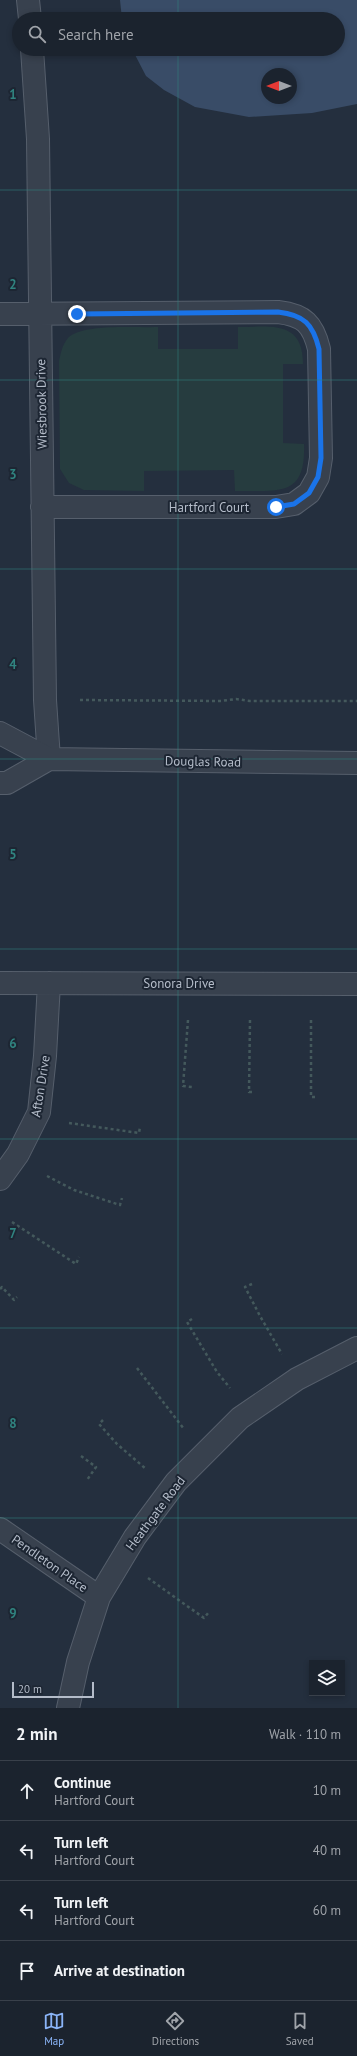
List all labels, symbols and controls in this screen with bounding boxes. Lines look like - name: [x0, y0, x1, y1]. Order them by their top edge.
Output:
- search box: [12, 12, 345, 56]
- icon: search: [26, 23, 48, 45]
- text: Search here: [58, 25, 134, 44]
- north arrow: [261, 68, 297, 104]
- text: 1: [9, 86, 17, 103]
- text: 2: [9, 276, 17, 293]
- route end: [68, 305, 86, 323]
- street label: Wiesbrook Drive: [32, 359, 51, 449]
- text: 3: [9, 466, 17, 483]
- route start: [267, 498, 285, 516]
- street label: Hartford Court: [169, 499, 250, 516]
- text: 4: [9, 656, 17, 673]
- street label: Douglas Road: [165, 752, 241, 771]
- text: 5: [9, 846, 17, 863]
- street label: Sonora Drive: [143, 975, 215, 992]
- text: 6: [9, 1035, 17, 1052]
- street label: Afton Drive: [27, 1054, 54, 1118]
- text: 7: [9, 1225, 17, 1242]
- text: 8: [9, 1415, 17, 1432]
- street label: Heathgate Road: [122, 1473, 189, 1554]
- street label: Pendleton Place: [8, 1531, 91, 1596]
- text: 9: [9, 1605, 17, 1622]
- map controls: [309, 1660, 345, 1696]
- button: layers: [309, 1660, 345, 1696]
- scale bar: [12, 1680, 94, 1699]
- text: 20 m: [18, 1682, 42, 1696]
- text: 2 min: [16, 1723, 57, 1745]
- text: Walk · 110 m: [269, 1726, 341, 1743]
- text: Continue: [54, 1773, 111, 1792]
- icon: ahead: [16, 1780, 38, 1802]
- text: 10 m: [313, 1782, 341, 1799]
- text: Hartford Court: [54, 1792, 134, 1809]
- text: Turn left: [54, 1833, 108, 1852]
- icon: left: [16, 1840, 38, 1862]
- text: 40 m: [313, 1842, 341, 1859]
- text: Hartford Court: [54, 1852, 134, 1869]
- text: Turn left: [54, 1893, 108, 1912]
- icon: left: [16, 1900, 38, 1922]
- text: 60 m: [313, 1902, 341, 1919]
- text: Hartford Court: [54, 1912, 134, 1929]
- icon: arrive: [16, 1960, 38, 1982]
- text: Arrive at destination: [54, 1961, 185, 1980]
- tab: Map: [43, 2010, 65, 2048]
- tab: Directions: [152, 2010, 199, 2048]
- tab: Saved: [286, 2010, 314, 2048]

